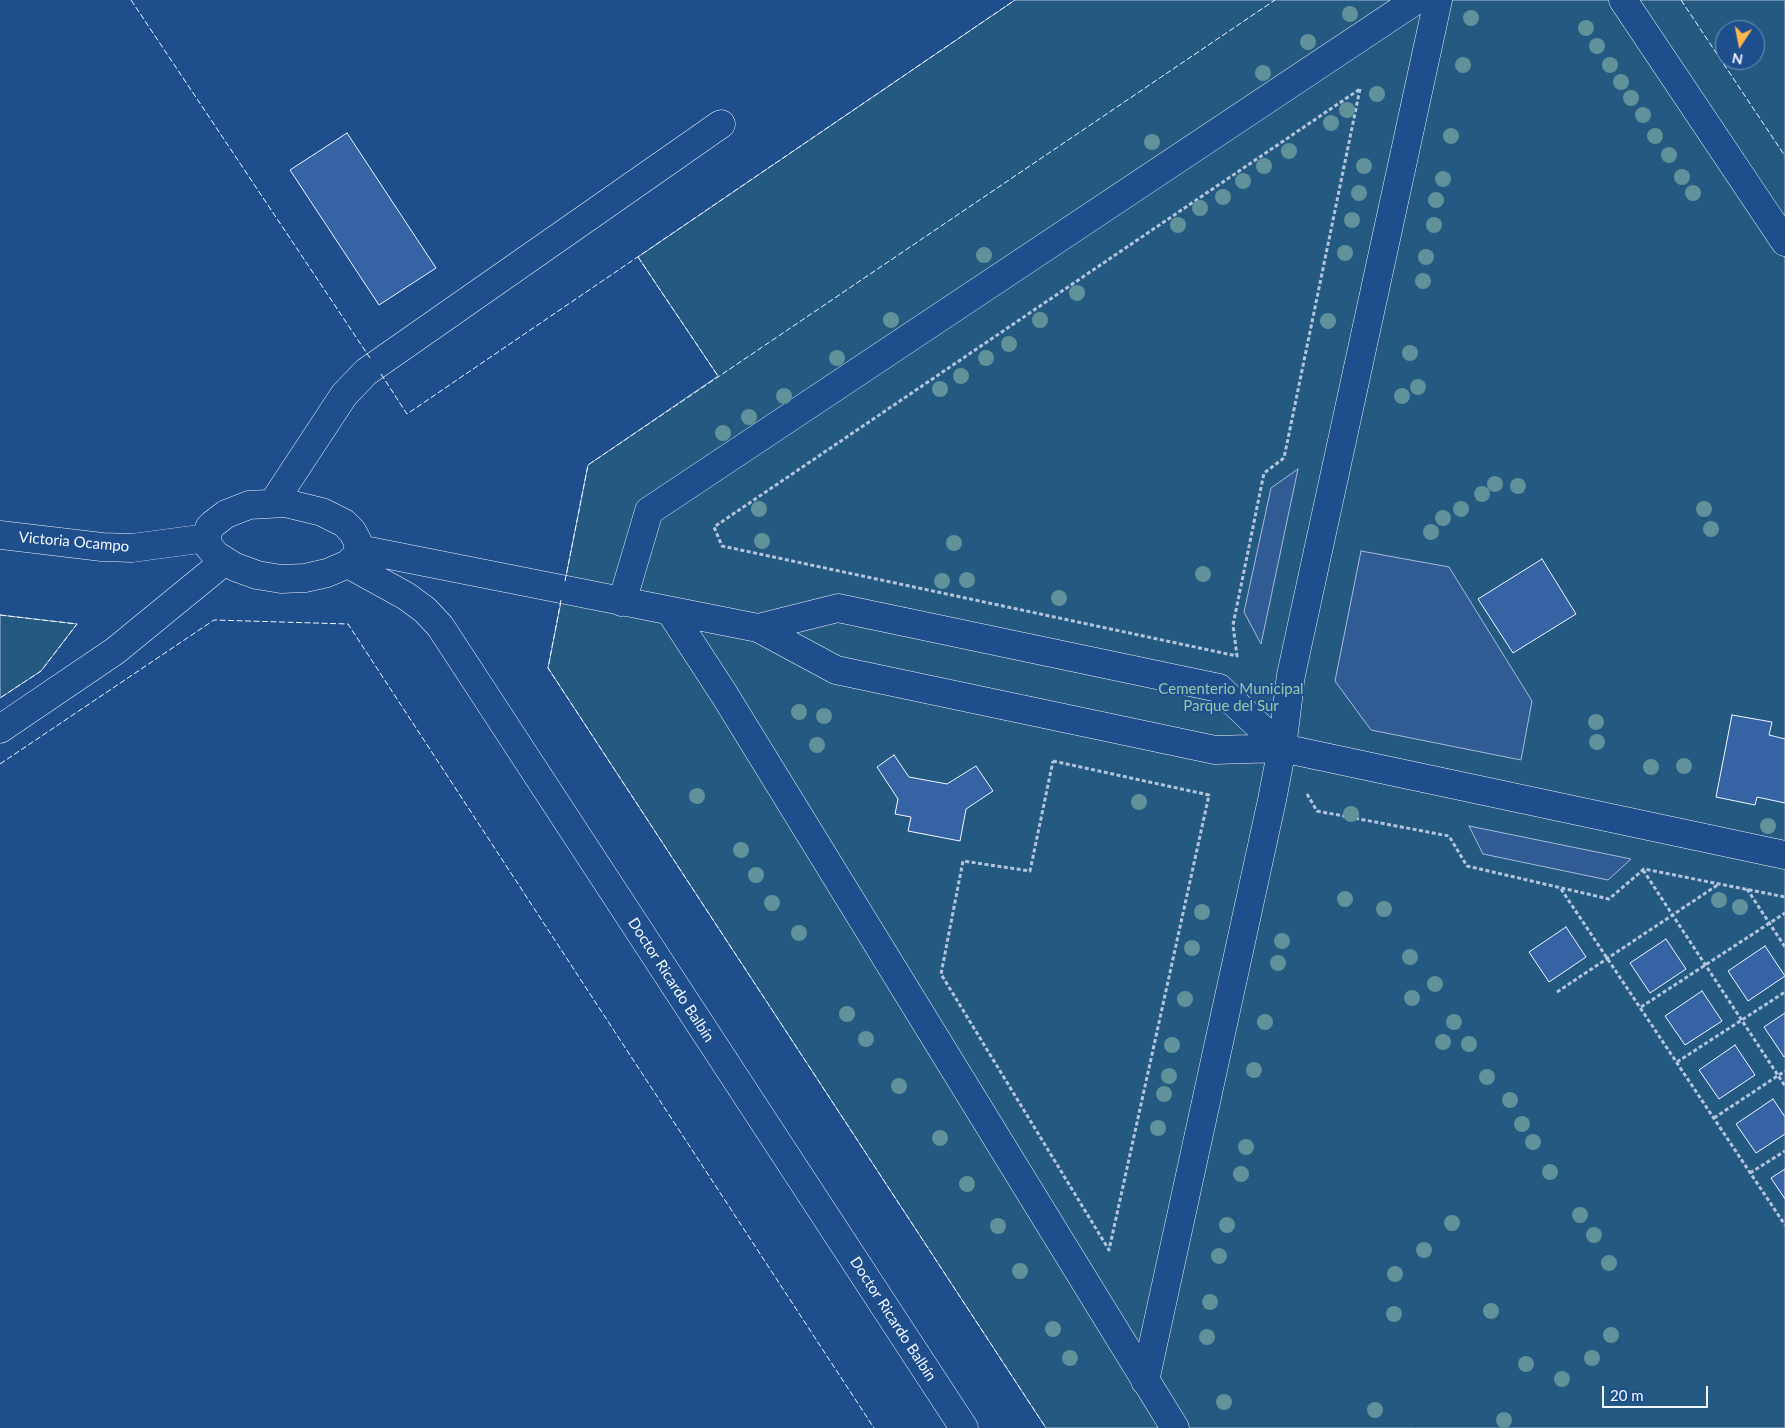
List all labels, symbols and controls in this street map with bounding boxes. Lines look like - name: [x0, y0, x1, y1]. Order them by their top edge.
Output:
- north arrow: [1715, 20, 1765, 70]
- text: N: [1730, 50, 1744, 69]
- street label: Victoria Ocampo: [18, 528, 130, 556]
- park label: Cementerio Municipal Parque del Sur: [1158, 680, 1304, 715]
- street label: Doctor Ricardo Balbín: [624, 915, 718, 1045]
- street label: Doctor Ricardo Balbín: [846, 1254, 940, 1384]
- scale bar: [1605, 1376, 1711, 1408]
- text: 20 m: [1610, 1386, 1644, 1404]

